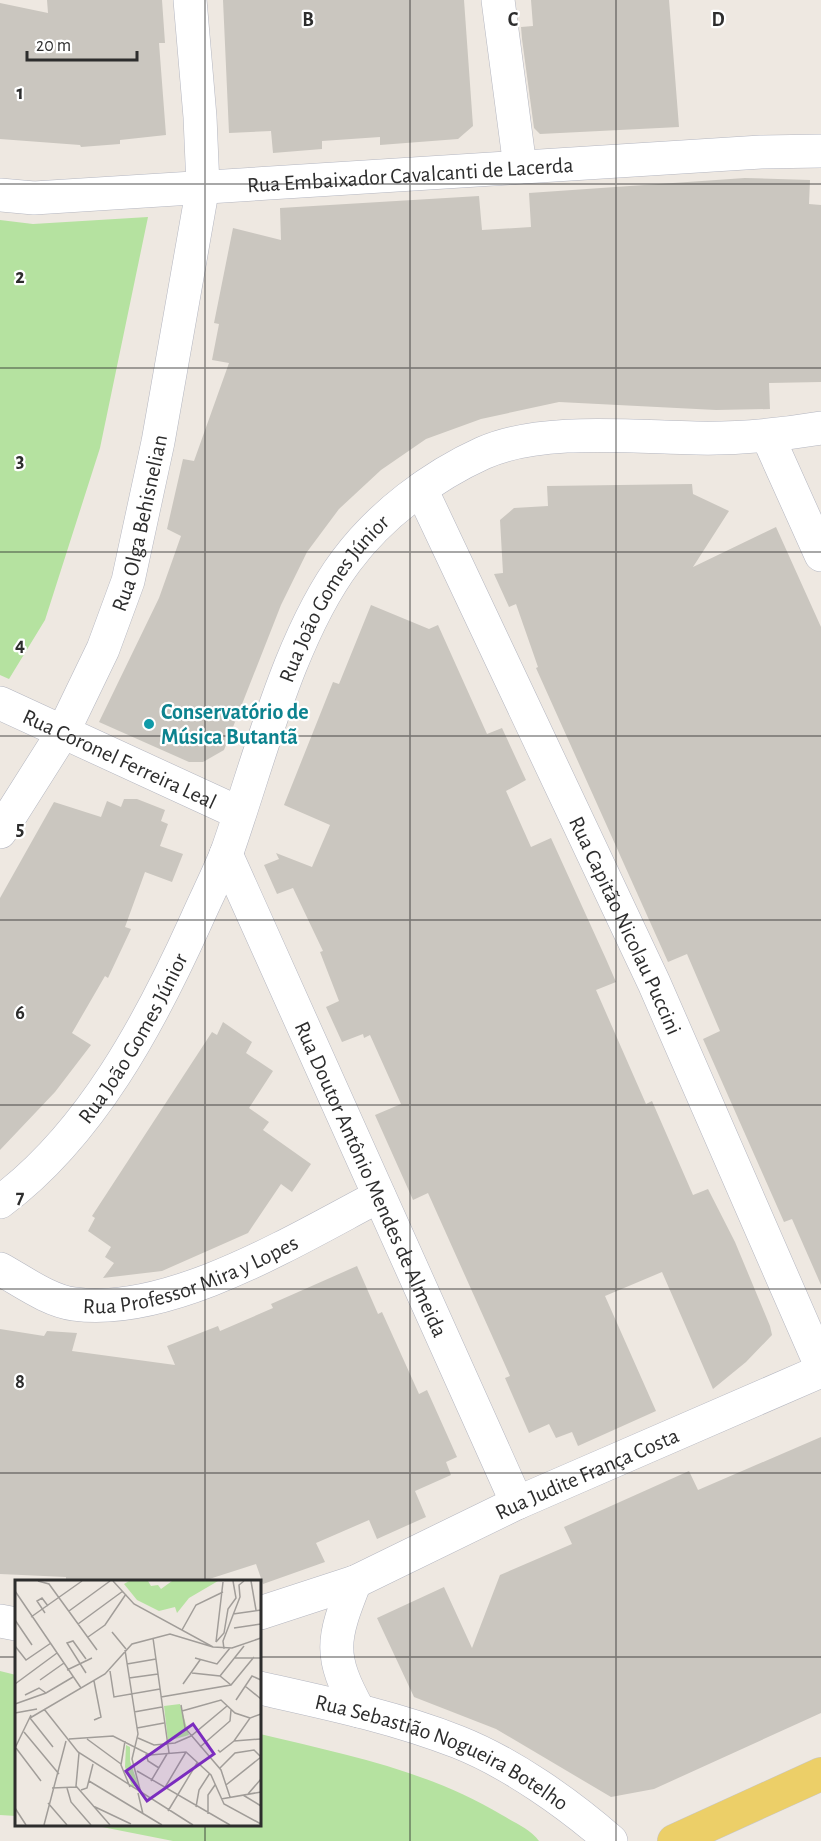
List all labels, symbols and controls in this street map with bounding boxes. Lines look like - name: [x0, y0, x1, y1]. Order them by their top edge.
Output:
- text: B: [302, 10, 314, 30]
- text: C: [508, 10, 519, 30]
- text: D: [711, 10, 725, 30]
- scale bar: [27, 24, 136, 62]
- text: 20 m: [36, 37, 71, 55]
- text: 1: [16, 83, 24, 103]
- street label: Rua Embaixador Cavalcanti de Lacerda: [246, 154, 574, 197]
- text: 2: [15, 267, 25, 287]
- street label: Rua Olga Behisnelian: [108, 433, 171, 614]
- text: 3: [16, 451, 24, 471]
- street label: Rua João Gomes Júnior: [275, 511, 393, 685]
- text: 4: [15, 635, 25, 655]
- place label: Conservatório de Música Butantã: [161, 701, 309, 748]
- street label: Rua Coronel Ferreira Leal: [19, 705, 220, 813]
- marker: Conservatório de Música Butantã: [142, 717, 156, 731]
- street label: Rua Capitão Nicolau Puccini: [565, 813, 685, 1038]
- text: 5: [16, 819, 24, 839]
- street label: Rua João Gomes Júnior: [74, 950, 192, 1128]
- text: 6: [15, 1003, 25, 1023]
- street label: Rua Doutor Antônio Mendes de Almeida: [290, 1018, 451, 1340]
- text: 7: [16, 1187, 25, 1207]
- street label: Rua Professor Mira y Lopes: [82, 1231, 302, 1318]
- text: 8: [15, 1372, 25, 1392]
- street label: Rua Judite França Costa: [492, 1424, 682, 1524]
- inset map: [15, 1580, 261, 1826]
- street label: Rua Sebastião Nogueira Botelho: [313, 1691, 572, 1815]

